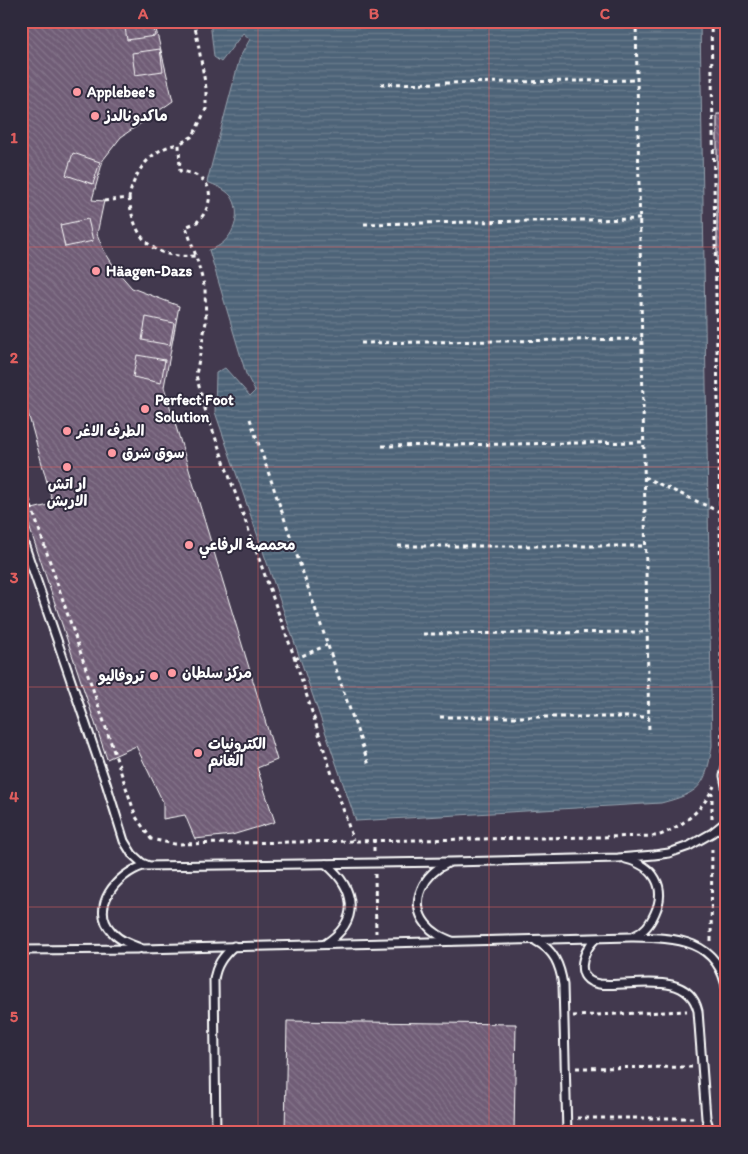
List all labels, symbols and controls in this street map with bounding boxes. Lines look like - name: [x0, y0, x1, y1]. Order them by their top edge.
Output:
- text: A: [137, 4, 149, 23]
- text: B: [369, 4, 380, 23]
- text: C: [600, 4, 611, 23]
- place label: Applebee's: [86, 83, 155, 102]
- marker: Applebee's: [71, 86, 83, 98]
- place label: ماكدونالدز: [103, 107, 168, 126]
- marker: ماكدونالدز: [89, 110, 101, 122]
- text: 1: [10, 128, 18, 147]
- place label: Häagen-Dazs: [106, 262, 193, 281]
- marker: Häagen-Dazs: [90, 265, 102, 277]
- text: 2: [10, 348, 19, 367]
- place label: Perfect Foot Solution: [155, 391, 234, 426]
- marker: Perfect Foot Solution: [139, 403, 151, 415]
- place label: الطرف الاغر: [75, 422, 145, 440]
- marker: الطرف الاغر: [61, 425, 73, 437]
- place label: سوق شرق: [122, 444, 185, 463]
- marker: سوق شرق: [106, 447, 118, 459]
- marker: ار اتش الاربش: [61, 461, 73, 473]
- place label: ار اتش الاربش: [47, 475, 87, 510]
- place label: محمصة الرفاعي: [199, 536, 296, 559]
- marker: محمصة الرفاعي: [183, 539, 195, 551]
- text: 3: [10, 568, 19, 587]
- place label: مركز سلطان: [182, 664, 252, 682]
- place label: تروفاليو: [98, 667, 145, 686]
- marker: مركز سلطان: [166, 667, 178, 679]
- marker: تروفاليو: [148, 670, 160, 682]
- place label: الكترونيات الغانم: [208, 735, 266, 772]
- marker: الكترونيات الغانم: [192, 747, 204, 759]
- text: 4: [9, 787, 19, 806]
- text: 5: [10, 1007, 19, 1026]

